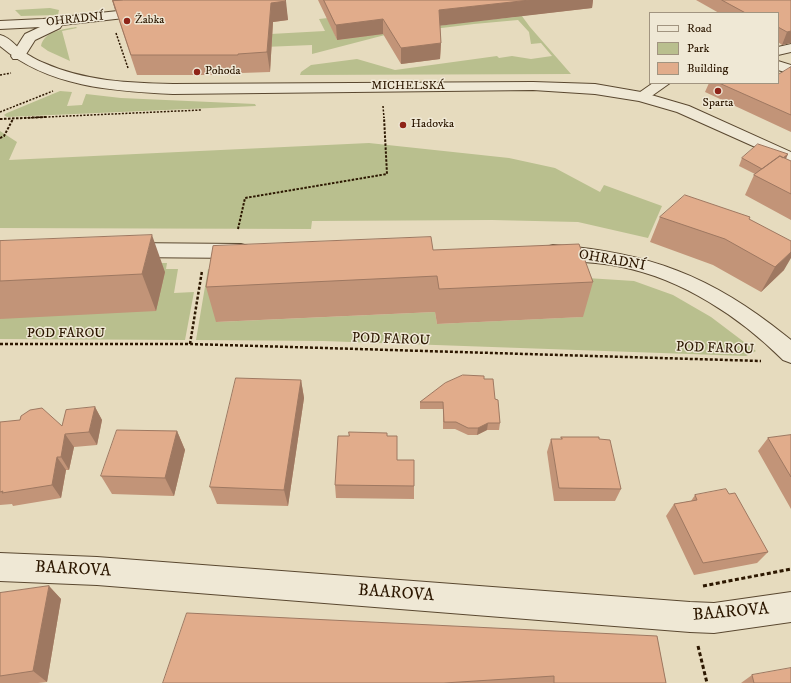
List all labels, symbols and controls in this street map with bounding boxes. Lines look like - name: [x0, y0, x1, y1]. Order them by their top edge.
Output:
- street label: OHRADNÍ: [46, 10, 104, 30]
- legend: [649, 12, 779, 84]
- place label: Žabka: [135, 14, 164, 28]
- marker: Žabka: [122, 16, 132, 26]
- text: Road: [687, 21, 712, 36]
- text: Park: [687, 41, 709, 56]
- text: Building: [687, 61, 728, 76]
- place label: Pohoda: [205, 65, 241, 79]
- marker: Pohoda: [192, 67, 202, 77]
- street label: MICHELSKÁ: [371, 80, 445, 94]
- marker: Sparta: [713, 86, 723, 96]
- place label: Sparta: [703, 97, 733, 111]
- place label: Hadovka: [411, 118, 454, 132]
- marker: Hadovka: [398, 120, 408, 130]
- street label: OHRADNÍ: [577, 247, 647, 275]
- street label: POD FAROU: [27, 326, 105, 342]
- street label: POD FAROU: [352, 330, 430, 350]
- street label: POD FAROU: [676, 339, 754, 359]
- street label: BAAROVA: [34, 558, 112, 582]
- street label: BAAROVA: [357, 581, 435, 607]
- street label: BAAROVA: [692, 600, 770, 626]

